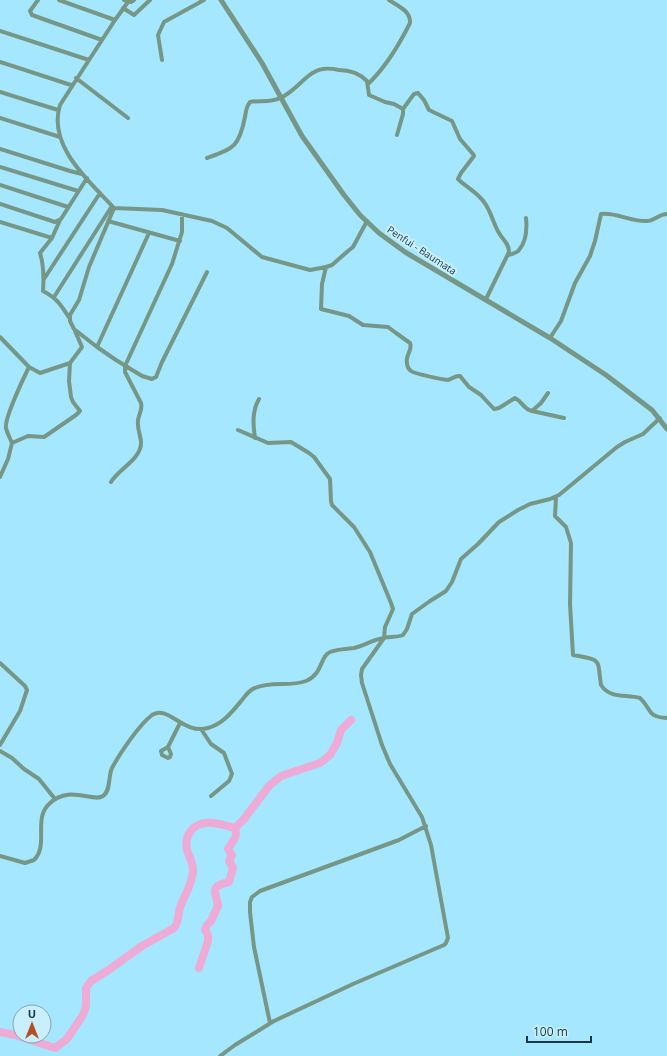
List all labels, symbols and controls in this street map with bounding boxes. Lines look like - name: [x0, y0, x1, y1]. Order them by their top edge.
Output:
- street label: Penfui - Baumata: [385, 222, 459, 278]
- north arrow: [12, 1004, 52, 1044]
- text: U: [28, 1006, 36, 1021]
- scale bar: [527, 1018, 591, 1044]
- text: 100 m: [533, 1023, 568, 1040]

